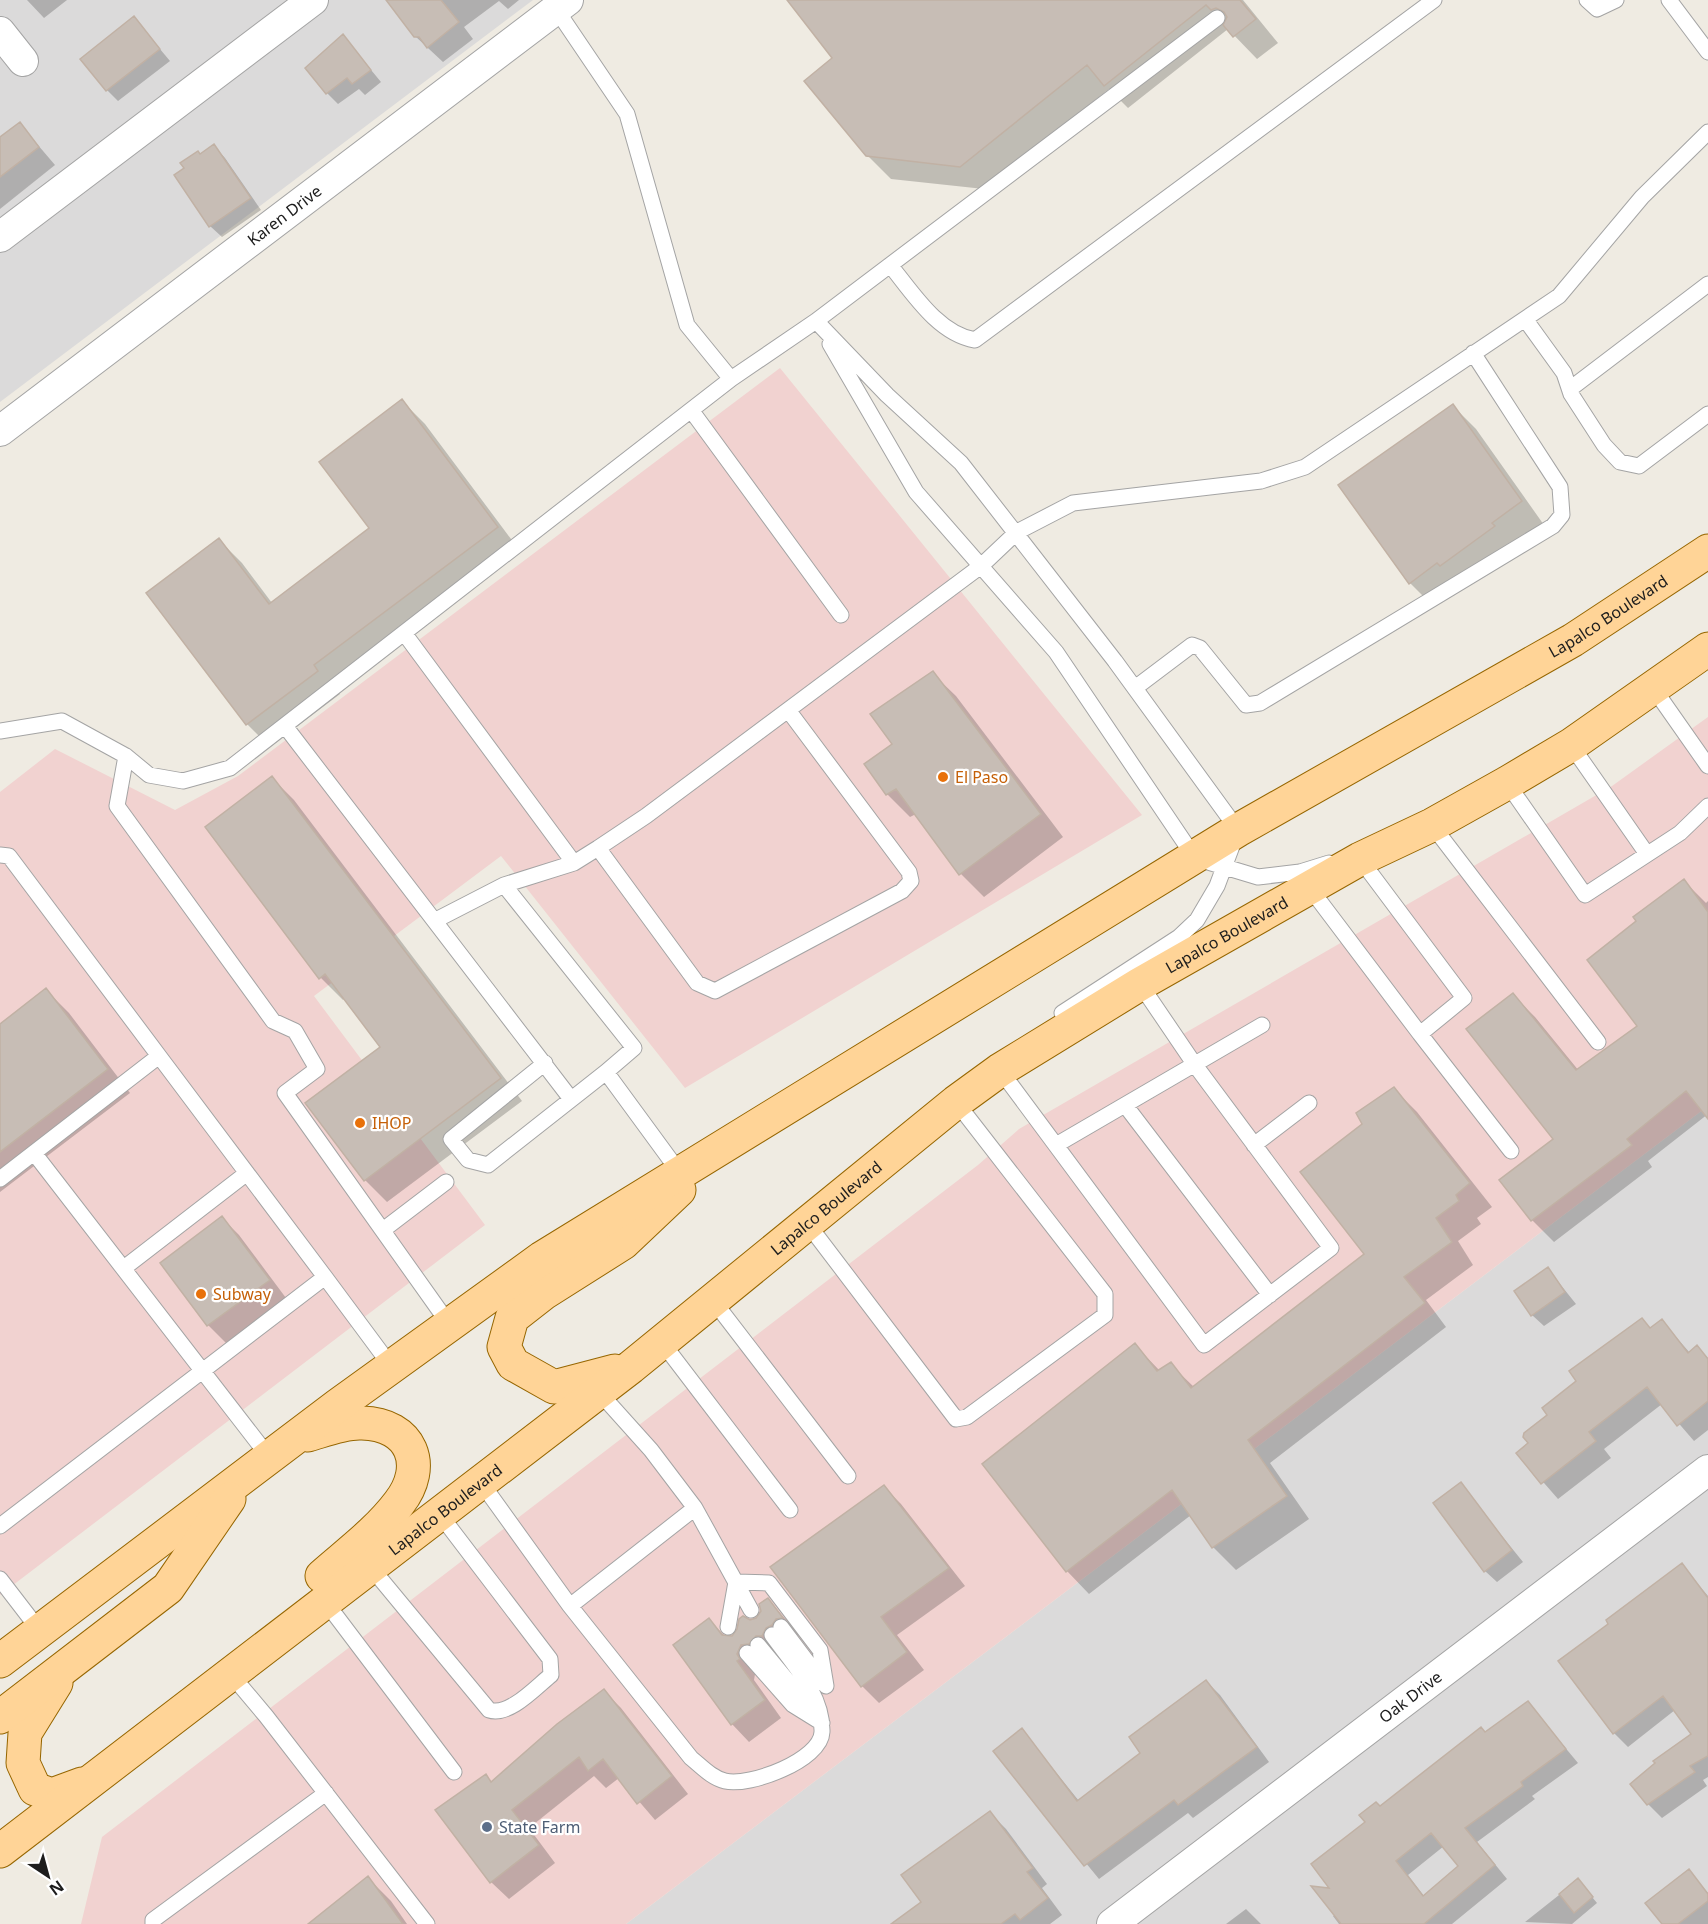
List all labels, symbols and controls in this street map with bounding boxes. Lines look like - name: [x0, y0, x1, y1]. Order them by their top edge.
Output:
- street label: Karen Drive: [243, 180, 326, 251]
- street label: Lapalco Boulevard: [1544, 570, 1672, 663]
- place label: El Paso: [955, 766, 1008, 788]
- marker: El Paso: [936, 770, 950, 784]
- street label: Lapalco Boulevard: [1161, 891, 1292, 978]
- place label: IHOP: [372, 1112, 411, 1134]
- marker: IHOP: [353, 1116, 367, 1130]
- street label: Lapalco Boulevard: [766, 1156, 887, 1260]
- place label: Subway: [213, 1283, 272, 1305]
- marker: Subway: [194, 1287, 208, 1301]
- street label: Lapalco Boulevard: [384, 1459, 507, 1560]
- street label: Oak Drive: [1374, 1666, 1446, 1728]
- place label: State Farm: [499, 1816, 580, 1838]
- marker: State Farm: [480, 1820, 494, 1834]
- north arrow: [18, 1846, 78, 1906]
- text: N: [45, 1875, 69, 1901]

